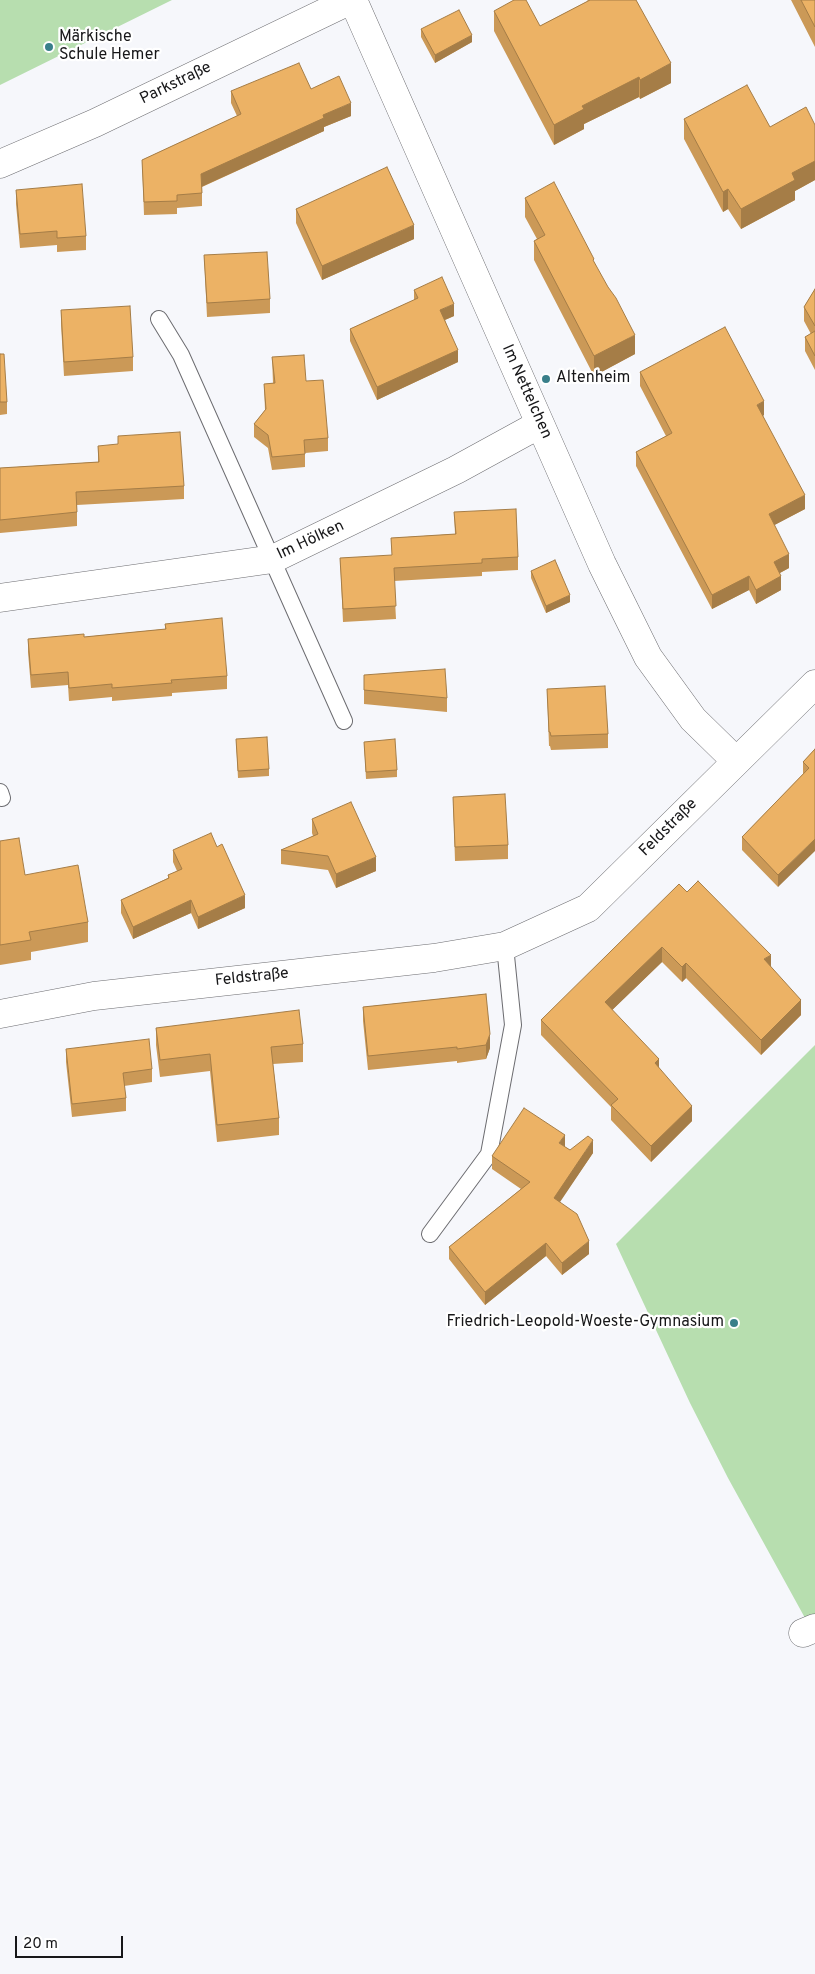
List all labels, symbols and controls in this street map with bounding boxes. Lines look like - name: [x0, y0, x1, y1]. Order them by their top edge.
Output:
- place label: Märkische Schule Hemer: [59, 28, 160, 66]
- marker: Märkische Schule Hemer: [43, 41, 55, 53]
- street label: Parkstraße: [137, 58, 215, 110]
- street label: Im Nettelchen: [497, 342, 555, 442]
- place label: Altenheim: [556, 369, 630, 389]
- marker: Altenheim: [540, 373, 552, 385]
- street label: Im Hölken: [274, 517, 348, 565]
- street label: Feldstraße: [636, 795, 702, 861]
- street label: Feldstraße: [214, 965, 290, 991]
- place label: Friedrich-Leopold-Woeste-Gymnasium: [446, 1313, 724, 1333]
- marker: Friedrich-Leopold-Woeste-Gymnasium: [728, 1317, 740, 1329]
- scale bar: [18, 1926, 125, 1958]
- text: 20 m: [23, 1935, 58, 1954]

